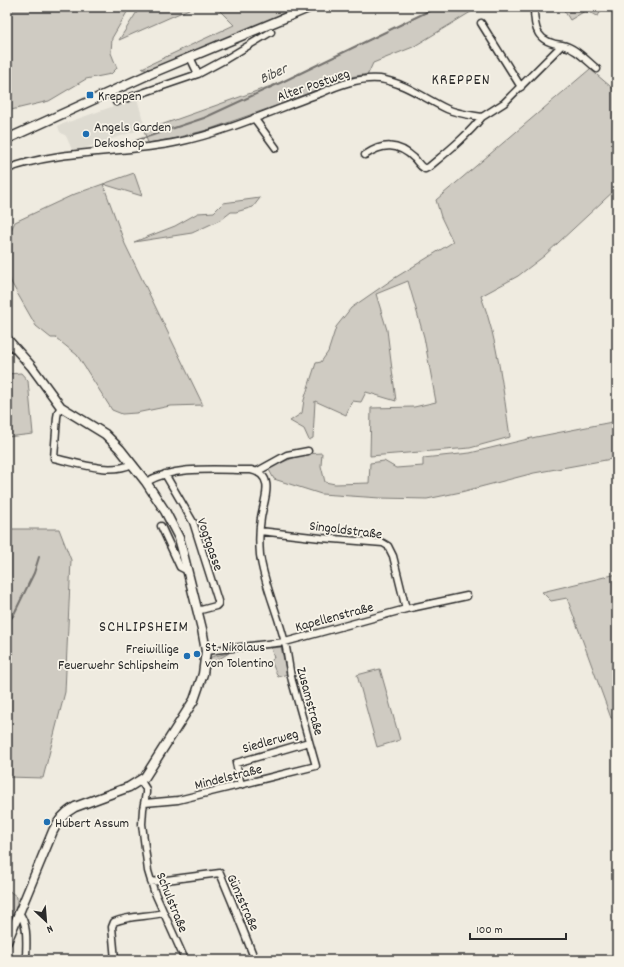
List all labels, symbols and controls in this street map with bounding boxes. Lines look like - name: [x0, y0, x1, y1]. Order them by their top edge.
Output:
- water label: Biber: [256, 58, 293, 91]
- street label: Alter Postweg: [275, 64, 353, 108]
- district label: KREPPEN: [431, 69, 491, 92]
- place label: Kreppen: [98, 87, 141, 107]
- marker: Kreppen: [85, 90, 95, 100]
- place label: Angels Garden Dekoshop: [94, 118, 171, 154]
- marker: Angels Garden Dekoshop: [81, 129, 91, 139]
- street label: Vogtgasse: [191, 515, 228, 574]
- street label: Singoldstraße: [308, 517, 383, 545]
- street label: Kapellenstraße: [293, 598, 376, 638]
- district label: SCHLIPSHEIM: [99, 616, 189, 639]
- place label: St. Nikolaus von Tolentino: [205, 638, 274, 674]
- place label: Freiwillige Feuerwehr Schlipsheim: [58, 640, 179, 676]
- marker: St. Nikolaus von Tolentino: [192, 649, 202, 659]
- marker: Freiwillige Feuerwehr Schlipsheim: [182, 651, 192, 661]
- street label: Zusamstraße: [290, 665, 328, 738]
- street label: Siedlerweg: [240, 724, 301, 759]
- street label: Mindelstraße: [193, 760, 264, 796]
- place label: Hubert Assum: [55, 814, 129, 834]
- marker: Hubert Assum: [42, 817, 52, 827]
- street label: Schulstraße: [150, 870, 192, 936]
- street label: Günzstraße: [221, 871, 264, 935]
- north arrow: [26, 901, 66, 941]
- scale bar: [470, 915, 566, 941]
- text: N: [43, 920, 55, 937]
- text: 100 m: [476, 922, 503, 939]

